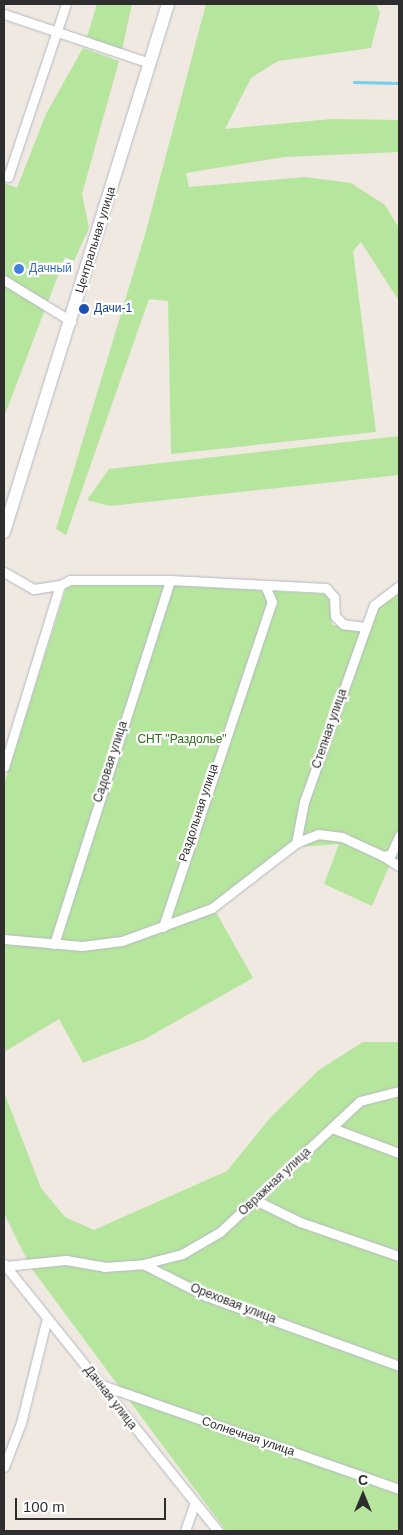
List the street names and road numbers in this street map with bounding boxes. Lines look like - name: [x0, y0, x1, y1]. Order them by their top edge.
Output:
- street label: Центральная улица: [73, 185, 119, 295]
- street label: Степная улица: [310, 687, 350, 771]
- street label: Садовая улица: [91, 719, 131, 805]
- street label: Раздольная улица: [176, 762, 222, 864]
- street label: Овражная улица: [236, 1145, 314, 1219]
- street label: Ореховая улица: [188, 1281, 278, 1327]
- street label: Дачная улица: [81, 1363, 139, 1433]
- street label: Солнечная улица: [200, 1414, 296, 1460]

